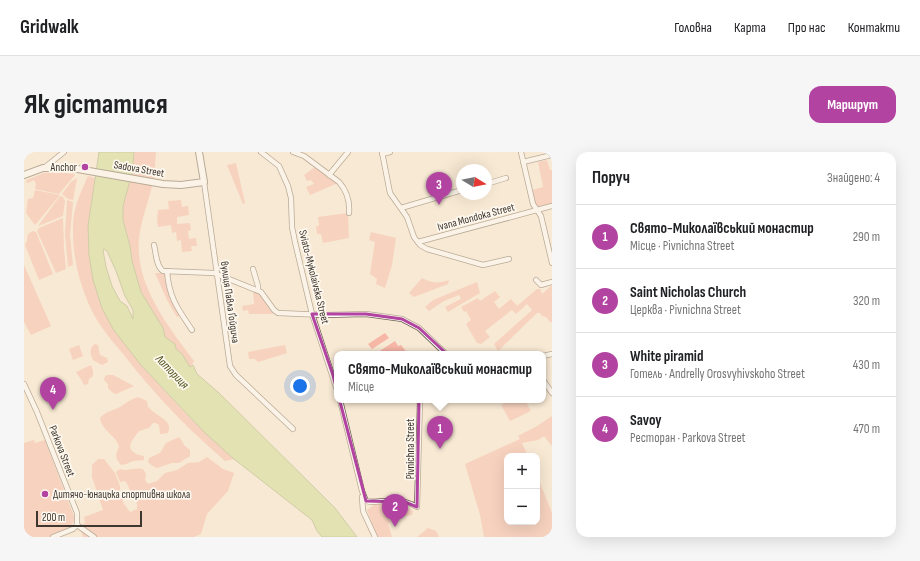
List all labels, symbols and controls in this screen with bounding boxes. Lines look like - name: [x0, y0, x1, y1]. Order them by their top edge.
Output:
- text: Gridwalk: [20, 16, 79, 39]
- text: Головна: [674, 19, 712, 36]
- text: Карта: [734, 19, 766, 36]
- text: Про нас: [788, 19, 826, 36]
- text: Контакти: [848, 19, 900, 36]
- button: Маршрут: [809, 86, 896, 123]
- text: Як дістатися: [24, 88, 168, 121]
- street label: Sadova Street: [113, 158, 166, 180]
- place label: Anchor: [50, 161, 77, 174]
- marker: Anchor: [80, 162, 90, 172]
- north arrow: [456, 164, 492, 200]
- text: Поруч: [592, 168, 630, 188]
- text: Знайдено: 4: [827, 170, 880, 186]
- pin: 3: [426, 172, 452, 205]
- street label: Ivana Mondoka Street: [436, 200, 517, 234]
- text: Свято-Миколаївський монастир: [630, 219, 814, 238]
- street label: Sviato-Mykolaivska Street: [296, 229, 332, 326]
- text: 1: [602, 229, 608, 245]
- text: 290 m: [853, 229, 880, 245]
- text: Місце · Pivnichna Street: [630, 238, 735, 254]
- street label: вулиця Павла Ґойдича: [218, 260, 242, 344]
- text: Saint Nicholas Church: [630, 283, 746, 302]
- text: 2: [602, 293, 608, 309]
- text: 320 m: [853, 293, 880, 309]
- text: Церква · Pivnichna Street: [630, 302, 741, 318]
- text: White piramid: [630, 347, 703, 366]
- water label: Латориця: [151, 351, 192, 392]
- popup: [334, 351, 546, 403]
- text: 3: [602, 357, 608, 373]
- text: 430 m: [853, 357, 880, 373]
- text: Свято-Миколаївський монастир: [348, 360, 532, 379]
- text: Готель · Andrelly Orosvyhivskoho Street: [630, 366, 805, 382]
- your location: [290, 376, 310, 396]
- pin: 4: [40, 377, 66, 410]
- text: Місце: [348, 379, 374, 395]
- text: Savoy: [630, 411, 662, 430]
- pin: 1: [427, 416, 453, 449]
- street label: Pivnichna Street: [404, 418, 417, 479]
- text: 4: [602, 421, 608, 437]
- text: 470 m: [853, 421, 880, 437]
- street label: Parkova Street: [46, 424, 78, 479]
- text: Ресторан · Parkova Street: [630, 430, 746, 446]
- map controls: [504, 453, 540, 525]
- button: +: [504, 453, 540, 489]
- place label: Дитячо-юнацька спортивна школа: [53, 488, 190, 501]
- marker: Дитячо-юнацька спортивна школа: [40, 489, 50, 499]
- button: −: [504, 489, 540, 525]
- pin: 2: [382, 494, 408, 527]
- scale bar: [36, 509, 142, 528]
- text: 200 m: [42, 511, 65, 524]

